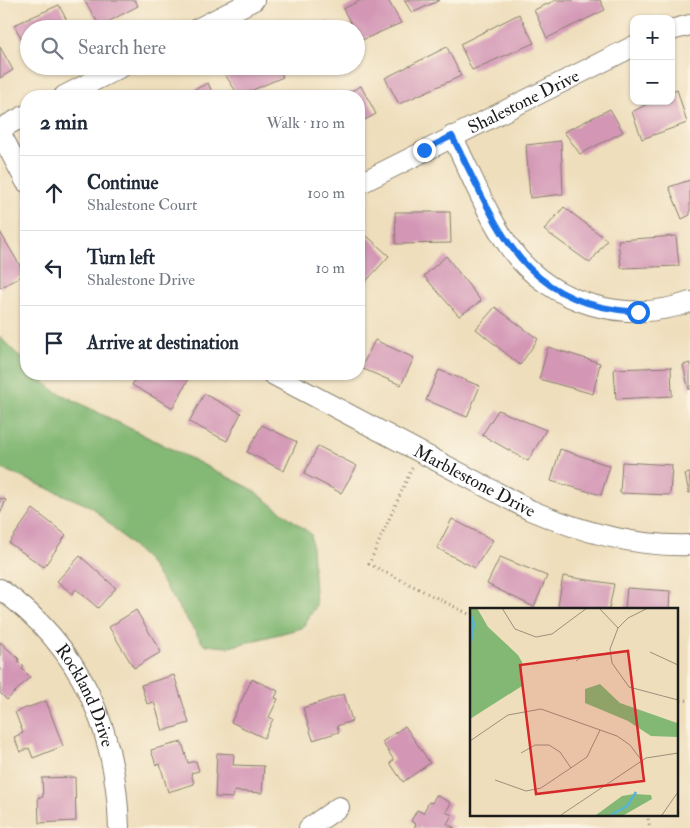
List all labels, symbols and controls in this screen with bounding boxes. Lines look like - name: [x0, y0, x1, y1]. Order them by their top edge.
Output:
- map controls: [630, 15, 675, 105]
- button: +: [630, 15, 675, 60]
- search box: [20, 20, 365, 75]
- icon: search: [38, 34, 66, 62]
- text: Search here: [78, 36, 166, 60]
- button: −: [630, 60, 675, 105]
- street label: Shalestone Drive: [464, 64, 584, 139]
- text: 2 min: [40, 109, 88, 136]
- text: Walk · 110 m: [267, 113, 345, 133]
- route end: [413, 139, 436, 162]
- text: Continue: [87, 171, 158, 195]
- icon: ahead: [40, 179, 68, 207]
- text: 100 m: [307, 183, 345, 203]
- text: Shalestone Court: [87, 195, 197, 215]
- text: Turn left: [87, 246, 155, 270]
- icon: left: [40, 254, 68, 282]
- text: 10 m: [315, 258, 345, 278]
- text: Shalestone Drive: [87, 270, 195, 290]
- route start: [627, 301, 650, 324]
- icon: arrive: [40, 329, 68, 357]
- text: Arrive at destination: [87, 331, 239, 355]
- street label: Marblestone Drive: [409, 440, 539, 523]
- inset map: [470, 608, 678, 816]
- street label: Rockland Drive: [50, 639, 119, 750]

